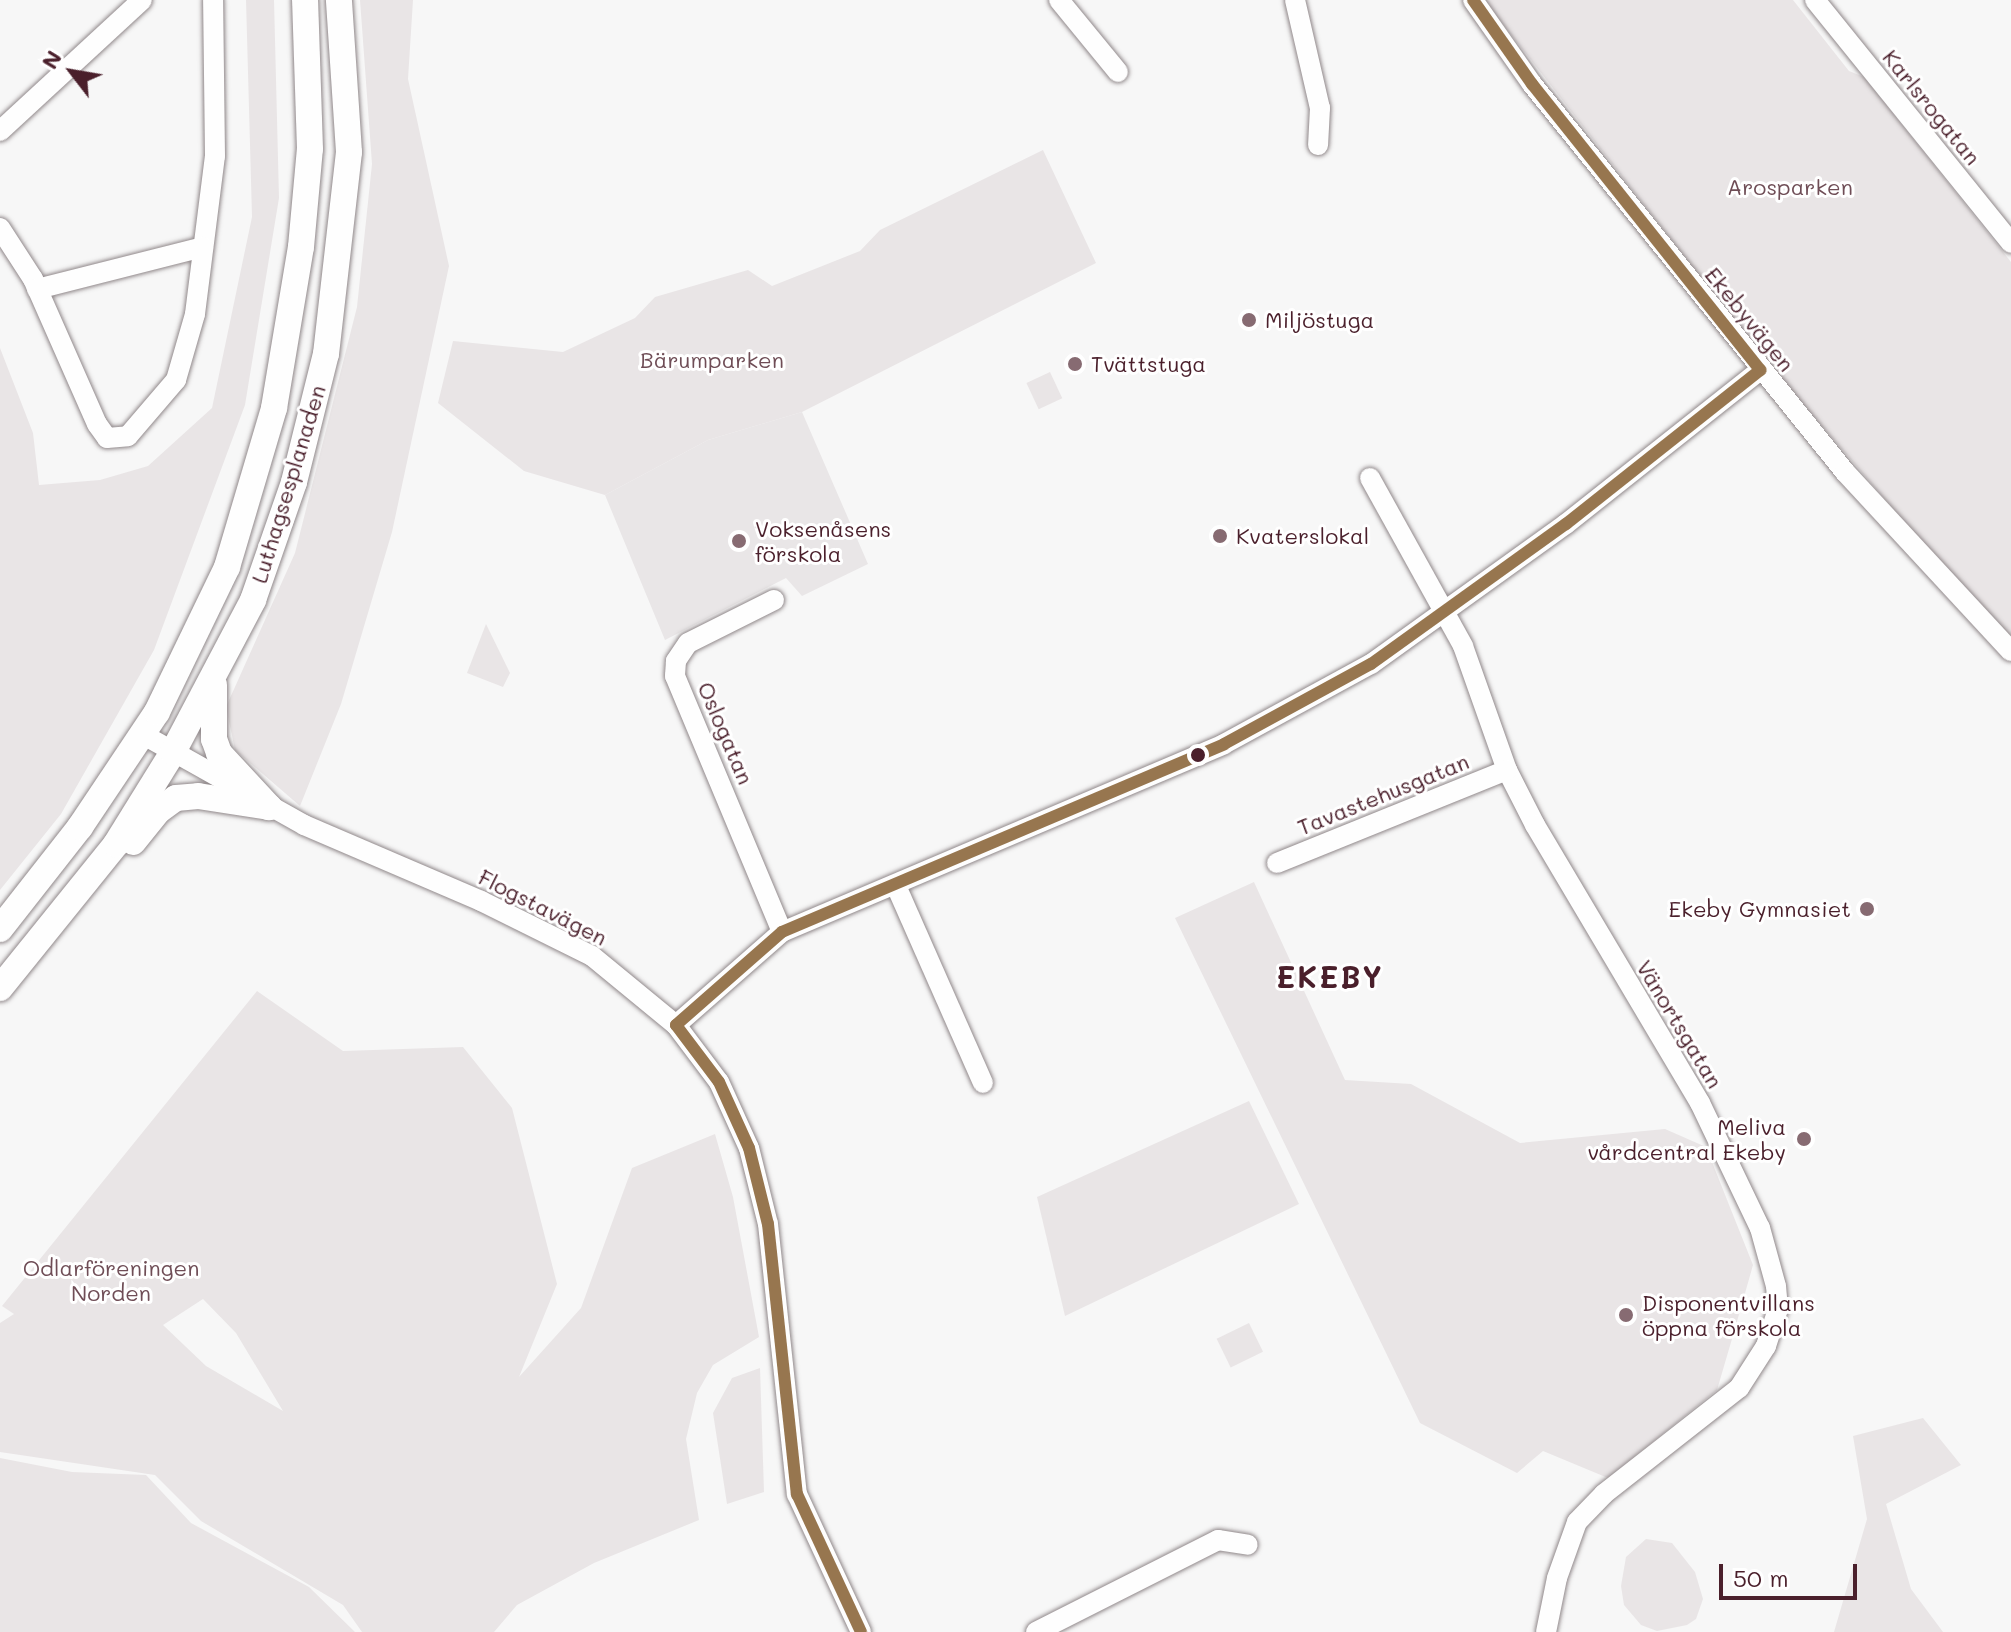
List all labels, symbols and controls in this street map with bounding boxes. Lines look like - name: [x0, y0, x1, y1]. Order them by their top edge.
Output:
- north arrow: [32, 32, 112, 112]
- street label: Karlsrogatan: [1878, 44, 1986, 170]
- text: N: [34, 45, 68, 74]
- park label: Arosparken: [1727, 174, 1853, 200]
- street label: Ekebyvägen: [1700, 262, 1800, 376]
- place label: Miljöstuga: [1265, 307, 1374, 333]
- marker: Miljöstuga: [1240, 311, 1258, 329]
- park label: Bärumparken: [640, 347, 784, 373]
- place label: Tvättstuga: [1091, 351, 1206, 377]
- marker: Tvättstuga: [1066, 355, 1084, 373]
- street label: Luthagsesplanaden: [245, 382, 331, 586]
- place label: Voksenåsens förskola: [755, 515, 891, 566]
- place label: Kvaterslokal: [1236, 523, 1369, 549]
- marker: Kvaterslokal: [1211, 527, 1229, 545]
- marker: Voksenåsens förskola: [730, 532, 748, 550]
- street label: Oslogatan: [693, 678, 759, 788]
- unlabelled marker: [1190, 747, 1206, 763]
- street label: Tavastehusgatan: [1293, 748, 1473, 840]
- street label: Flogstavägen: [474, 863, 612, 951]
- place label: Ekeby Gymnasiet: [1669, 896, 1851, 922]
- marker: Ekeby Gymnasiet: [1858, 900, 1876, 918]
- street label: Vänortsgatan: [1631, 955, 1729, 1093]
- district label: EKEBY: [1276, 958, 1384, 994]
- place label: Meliva vårdcentral Ekeby: [1587, 1113, 1786, 1164]
- marker: Meliva vårdcentral Ekeby: [1793, 1128, 1815, 1150]
- park label: Odlarföreningen Norden: [23, 1254, 199, 1306]
- place label: Disponentvillans öppna förskola: [1642, 1289, 1815, 1340]
- marker: Disponentvillans öppna förskola: [1617, 1306, 1635, 1324]
- scale bar: [1723, 1548, 1861, 1598]
- text: 50 m: [1733, 1562, 1789, 1593]

